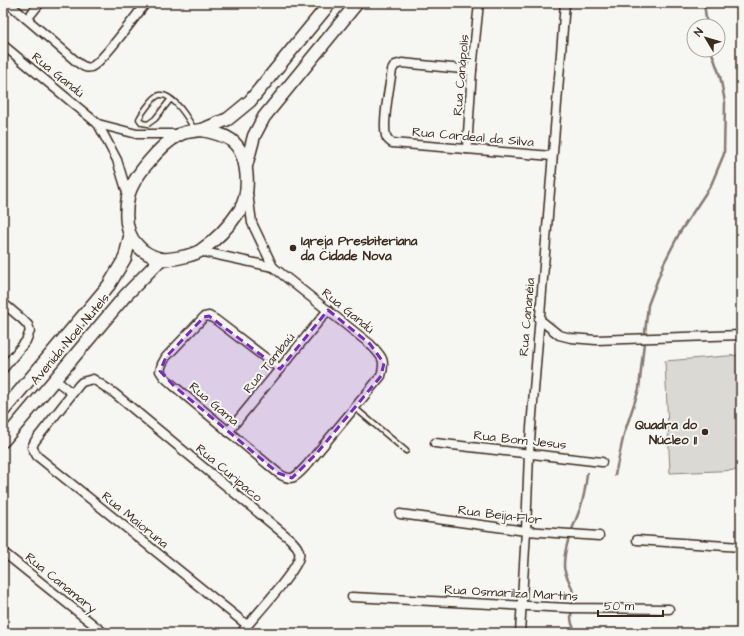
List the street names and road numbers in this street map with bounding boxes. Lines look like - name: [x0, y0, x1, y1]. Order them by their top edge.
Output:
- street label: Rua Canápolis: [448, 33, 474, 116]
- street label: Rua Gandú: [28, 48, 88, 102]
- street label: Rua Cardeal da Silva: [411, 123, 535, 151]
- street label: Rua Cananéia: [515, 277, 539, 357]
- street label: Rua Gandú: [318, 284, 378, 338]
- street label: Avenida Noel Nutels: [26, 289, 114, 389]
- street label: Rua Tambaú: [239, 329, 299, 397]
- street label: Rua Gama: [185, 378, 243, 430]
- street label: Rua Bom Jesus: [473, 426, 568, 454]
- street label: Rua Curipaco: [192, 440, 267, 507]
- street label: Rua Maioruna: [98, 487, 173, 553]
- street label: Rua Beija-Flor: [457, 501, 543, 529]
- street label: Rua Canamary: [21, 548, 101, 618]
- street label: Rua Osmarilza Martins: [444, 581, 579, 606]

